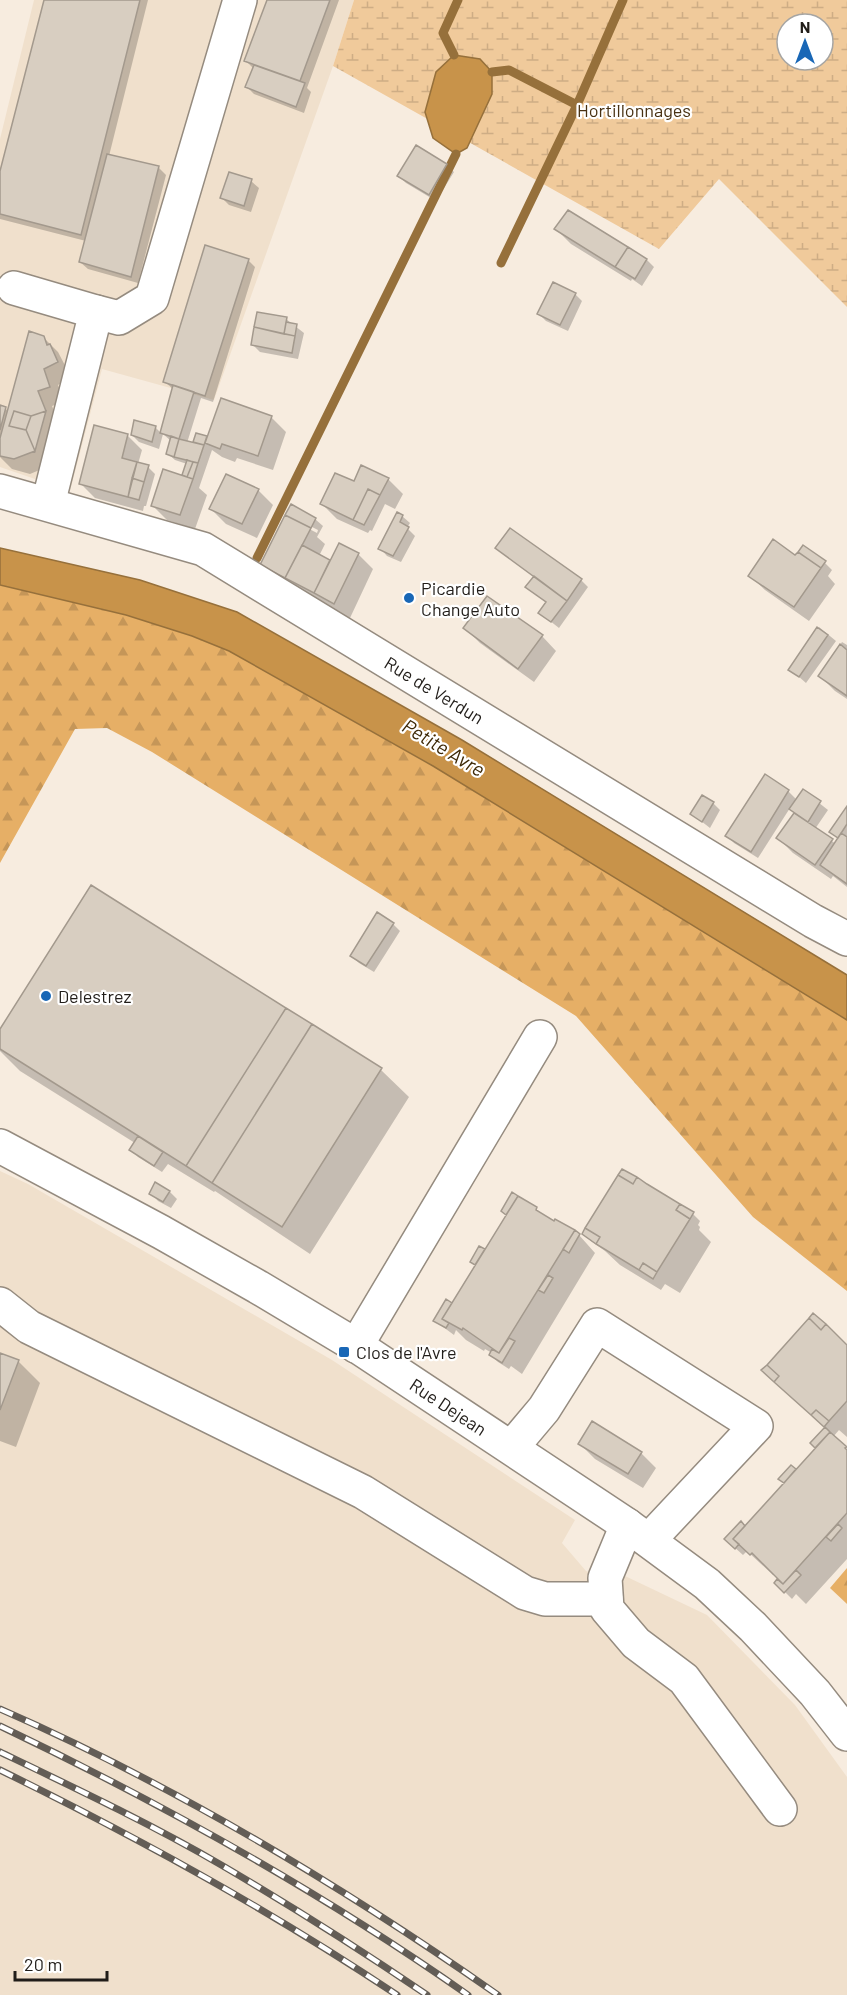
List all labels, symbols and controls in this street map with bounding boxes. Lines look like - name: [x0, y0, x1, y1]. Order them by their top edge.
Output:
- north arrow: [775, 12, 835, 72]
- text: N: [800, 17, 810, 36]
- park label: Hortillonnages: [577, 99, 691, 121]
- place label: Picardie Change Auto: [421, 577, 520, 620]
- marker: Picardie Change Auto: [402, 591, 416, 605]
- street label: Rue de Verdun: [381, 651, 488, 729]
- water label: Petite Avre: [398, 713, 490, 781]
- place label: Delestrez: [58, 985, 132, 1007]
- marker: Delestrez: [39, 989, 53, 1003]
- place label: Clos de l'Avre: [356, 1341, 457, 1363]
- marker: Clos de l'Avre: [337, 1345, 351, 1359]
- street label: Rue Dejean: [406, 1373, 491, 1440]
- scale bar: [15, 1944, 106, 1982]
- text: 20 m: [24, 1953, 62, 1975]

